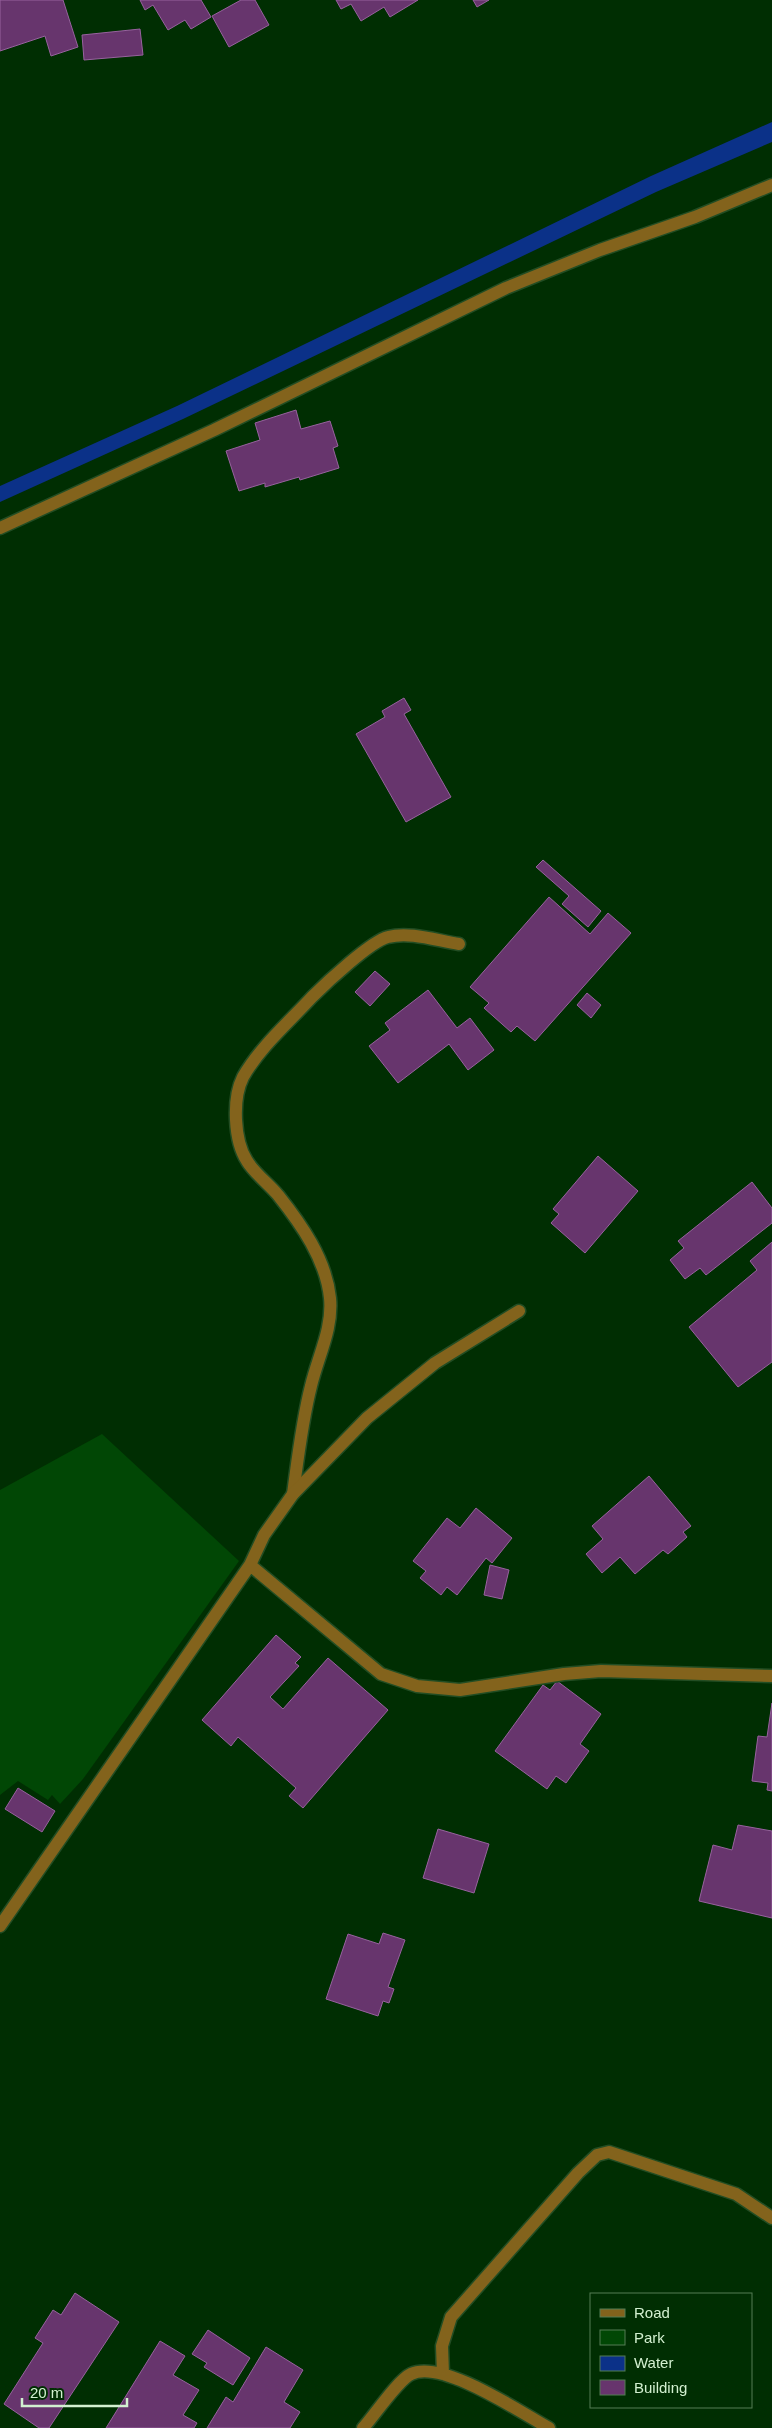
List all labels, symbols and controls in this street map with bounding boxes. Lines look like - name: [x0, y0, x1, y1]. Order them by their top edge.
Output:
- legend: [590, 2293, 752, 2408]
- text: Road: [634, 2304, 670, 2321]
- text: Park: [634, 2329, 665, 2346]
- text: Water: [634, 2354, 673, 2371]
- scale bar: [22, 2376, 128, 2408]
- text: Building: [634, 2379, 687, 2396]
- text: 20 m: [30, 2384, 63, 2401]

